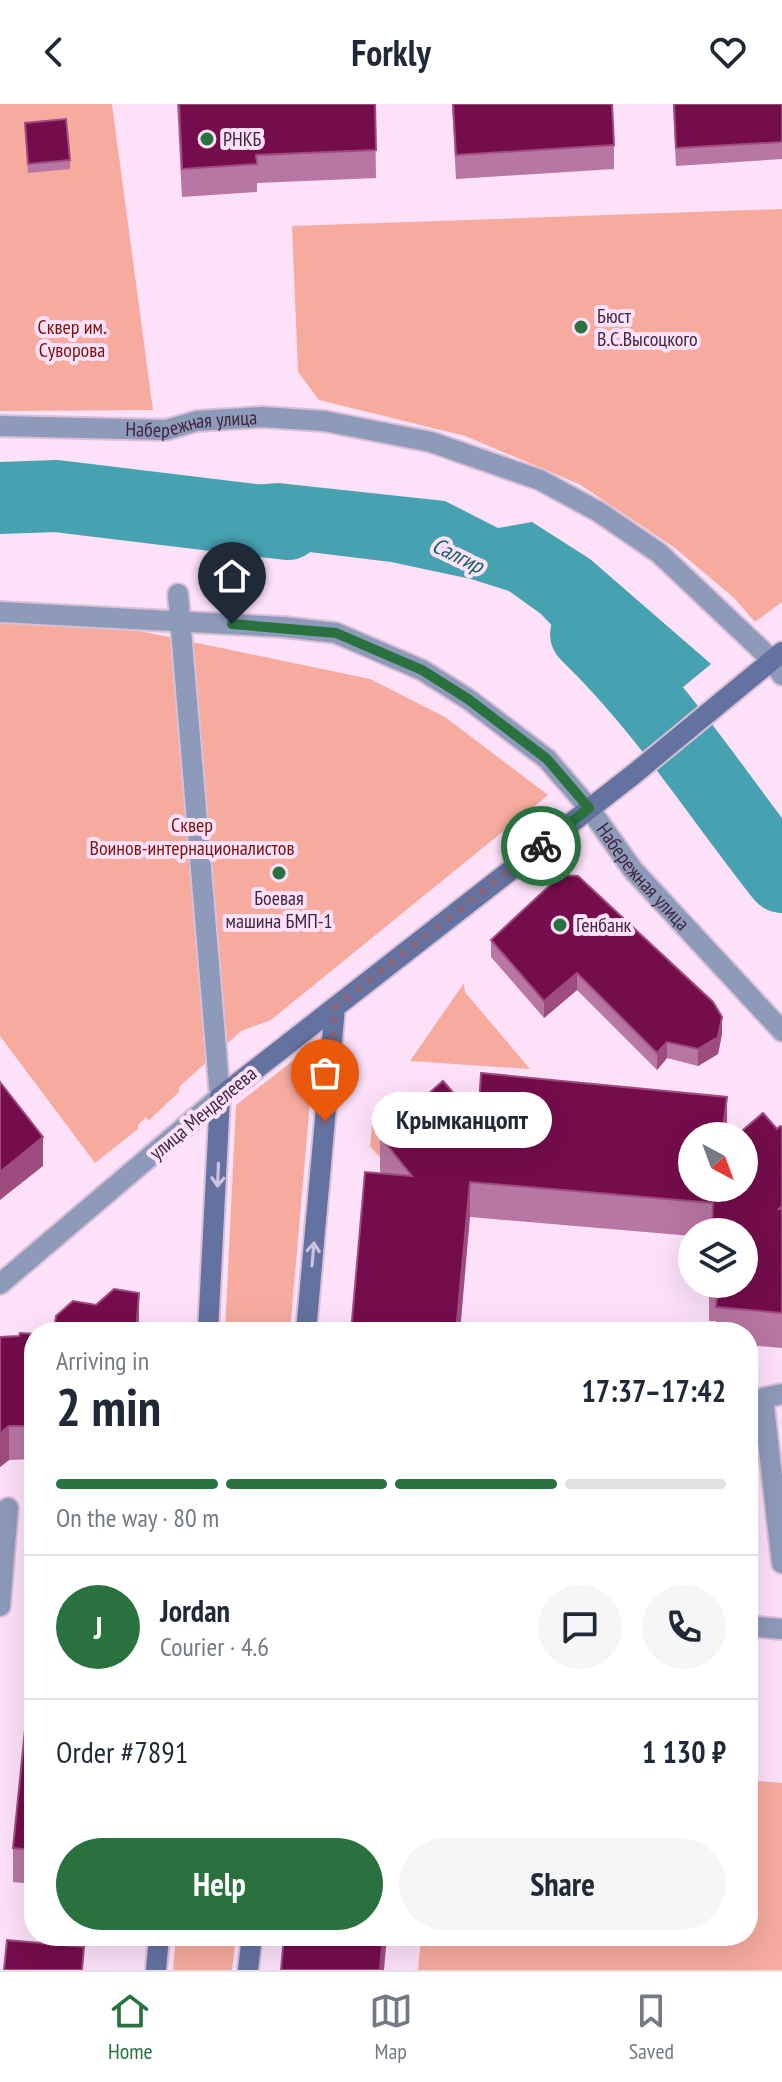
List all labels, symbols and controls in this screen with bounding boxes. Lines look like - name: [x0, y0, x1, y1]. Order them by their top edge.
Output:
- text: Forkly: [351, 29, 431, 76]
- icon: back: [32, 30, 76, 74]
- icon: heart: [706, 30, 750, 74]
- place label: РНКБ: [223, 126, 262, 152]
- marker: РНКБ: [198, 130, 216, 148]
- place label: Бюст В.С.Высоцкого: [597, 303, 698, 352]
- park label: Сквер им. Суворова: [38, 314, 106, 363]
- marker: Бюст В.С.Высоцкого: [572, 318, 590, 336]
- street label: Набережная улица: [125, 404, 258, 443]
- water label: Салгир: [428, 531, 489, 580]
- pin: [198, 542, 266, 624]
- icon: home: [210, 554, 254, 598]
- courier: [501, 806, 581, 886]
- park label: Сквер Воинов-интернационалистов: [90, 812, 294, 861]
- street label: Набережная улица: [591, 818, 695, 936]
- icon: bike: [519, 824, 563, 868]
- marker: Боевая машина БМП-1: [270, 864, 288, 882]
- place label: Боевая машина БМП-1: [226, 885, 333, 934]
- place label: Генбанк: [576, 912, 632, 938]
- marker: Генбанк: [551, 916, 569, 934]
- pin: [291, 1039, 359, 1121]
- icon: bag: [303, 1051, 347, 1095]
- street label: улица Менделеева: [144, 1061, 262, 1165]
- callout: Крымканцопт: [373, 1093, 553, 1149]
- text: Крымканцопт: [396, 1103, 528, 1136]
- north arrow: [678, 1122, 758, 1202]
- map controls: [678, 1122, 758, 1298]
- one-way arrow: [210, 1161, 225, 1188]
- button: layers: [678, 1218, 758, 1298]
- one-way arrow: [306, 1241, 321, 1268]
- text: Arriving in: [56, 1344, 149, 1377]
- text: 17:37–17:42: [582, 1371, 726, 1410]
- text: 2 min: [56, 1373, 161, 1440]
- text: On the way · 80 m: [56, 1501, 219, 1534]
- button: chat: [538, 1585, 622, 1669]
- button: phone: [642, 1585, 726, 1669]
- text: Jordan: [160, 1591, 230, 1630]
- text: J: [94, 1608, 102, 1647]
- text: Courier · 4.6: [160, 1630, 269, 1663]
- text: Order #7891: [56, 1732, 188, 1771]
- text: 1 130 ₽: [642, 1732, 726, 1771]
- button: Help: [56, 1838, 383, 1930]
- button: Share: [399, 1838, 726, 1930]
- tab: Home: [108, 1989, 153, 2065]
- tab: Map: [369, 1989, 413, 2065]
- tab: Saved: [629, 1989, 674, 2065]

